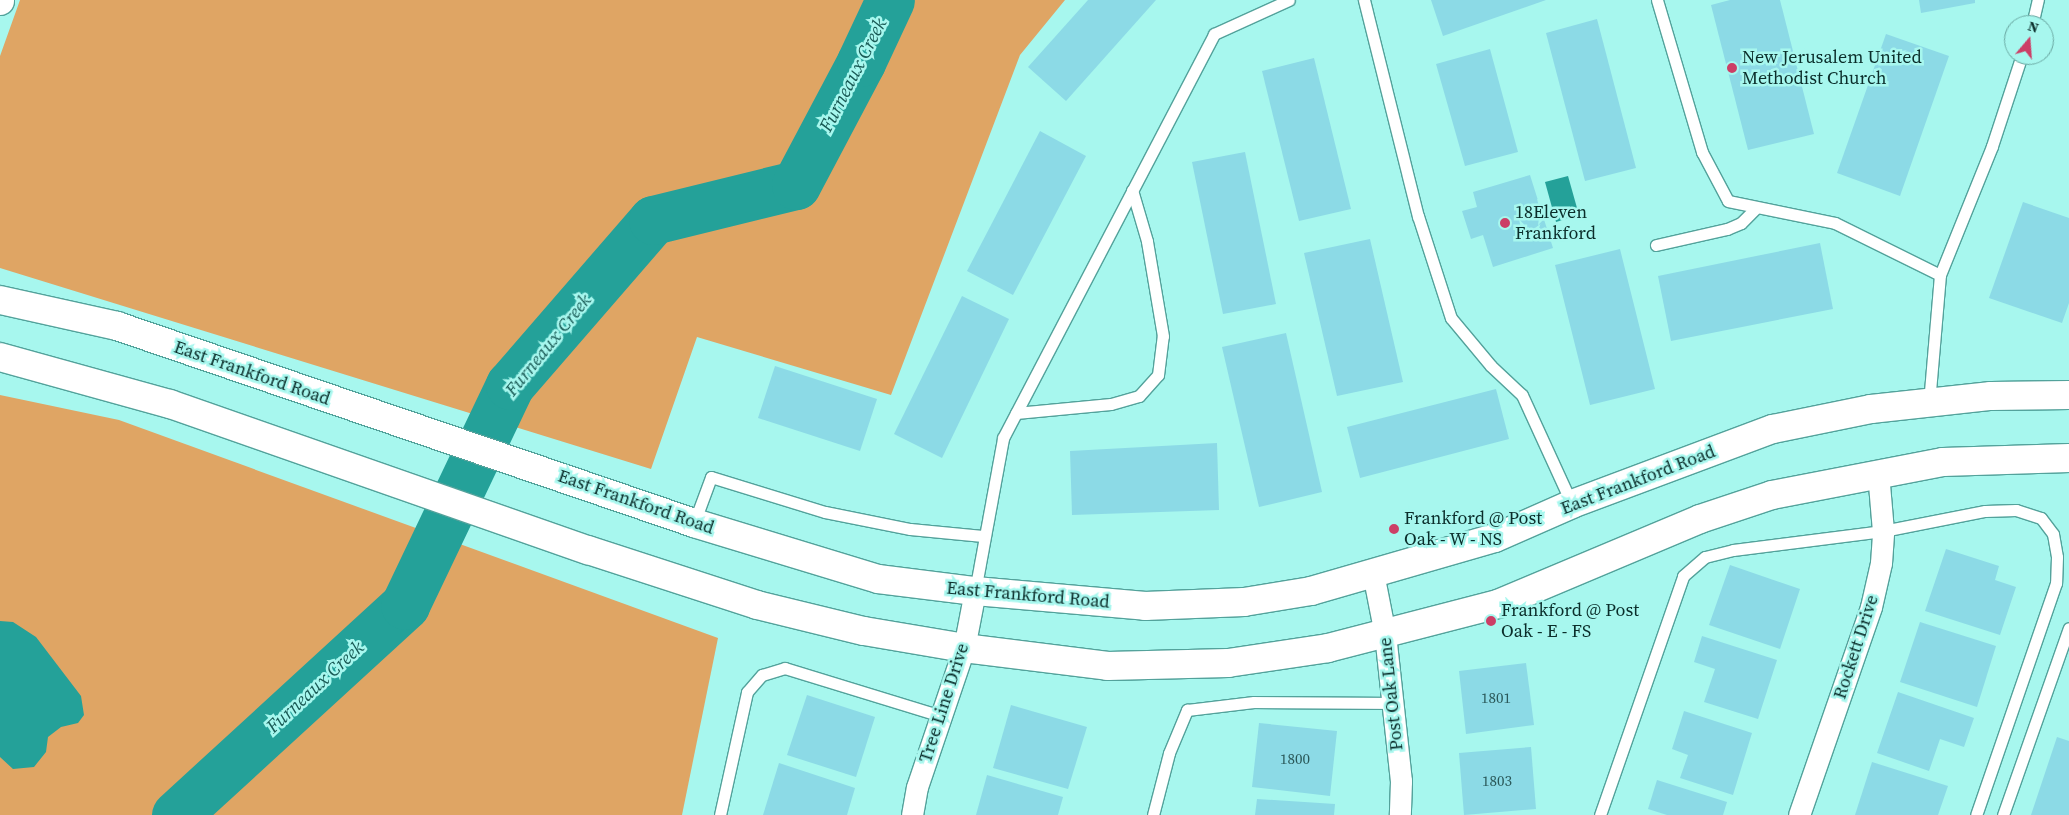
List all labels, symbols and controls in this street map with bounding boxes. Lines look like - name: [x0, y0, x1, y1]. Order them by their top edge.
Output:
- water label: Furneaux Creek: [815, 14, 891, 136]
- north arrow: [2004, 15, 2054, 65]
- text: N: [2025, 16, 2041, 38]
- place label: New Jerusalem United Methodist Church: [1742, 47, 1922, 90]
- marker: New Jerusalem United Methodist Church: [1726, 62, 1738, 74]
- place label: 18Eleven Frankford: [1515, 202, 1596, 244]
- marker: 18Eleven Frankford: [1499, 217, 1511, 229]
- water label: Furneaux Creek: [500, 289, 596, 401]
- street label: East Frankford Road: [171, 336, 333, 410]
- street label: East Frankford Road: [1558, 441, 1718, 519]
- street label: East Frankford Road: [555, 465, 717, 539]
- place label: Frankford @ Post Oak - W - NS: [1404, 508, 1542, 550]
- marker: Frankford @ Post Oak - W - NS: [1388, 523, 1400, 535]
- street label: East Frankford Road: [945, 577, 1111, 613]
- street label: Rockett Drive: [1829, 592, 1883, 702]
- place label: Frankford @ Post Oak - E - FS: [1501, 600, 1639, 642]
- marker: Frankford @ Post Oak - E - FS: [1485, 615, 1497, 627]
- water label: Furneaux Creek: [262, 636, 368, 738]
- street label: Post Oak Lane: [1374, 636, 1408, 752]
- street label: Tree Line Drive: [915, 641, 973, 765]
- house number: 1801: [1481, 689, 1511, 707]
- house number: 1800: [1280, 750, 1310, 768]
- house number: 1803: [1482, 772, 1512, 790]

